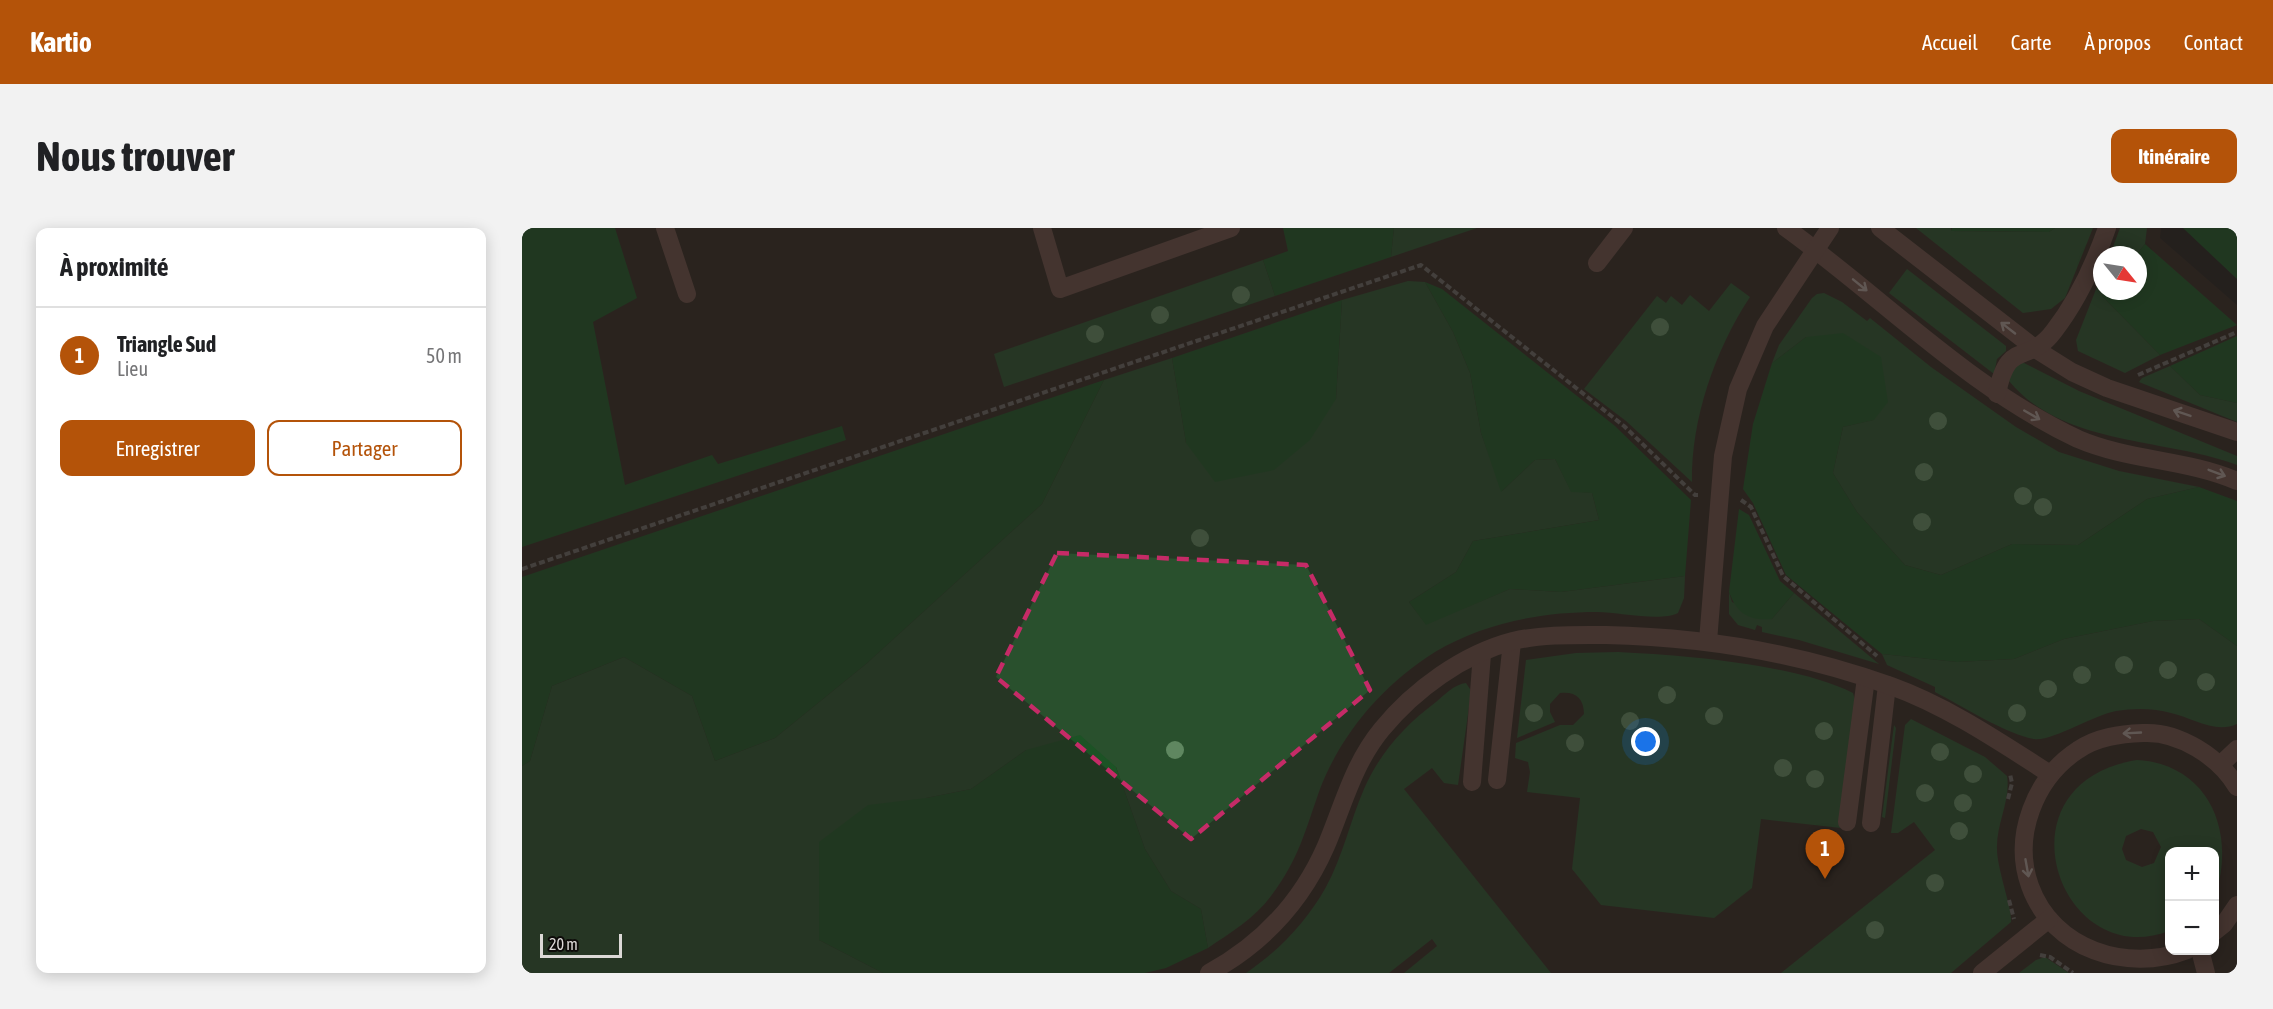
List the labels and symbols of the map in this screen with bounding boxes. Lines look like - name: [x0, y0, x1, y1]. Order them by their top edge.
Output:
- north arrow: [2093, 246, 2147, 300]
- one-way arrow: [1852, 279, 1868, 292]
- one-way arrow: [2001, 321, 2017, 334]
- one-way arrow: [2173, 407, 2192, 418]
- one-way arrow: [2023, 410, 2041, 421]
- one-way arrow: [2207, 468, 2226, 479]
- your location: [1631, 727, 1660, 756]
- one-way arrow: [2122, 728, 2142, 739]
- pin: 1: [1806, 830, 1844, 879]
- one-way arrow: [2022, 858, 2033, 878]
- scale bar: [540, 931, 622, 958]

